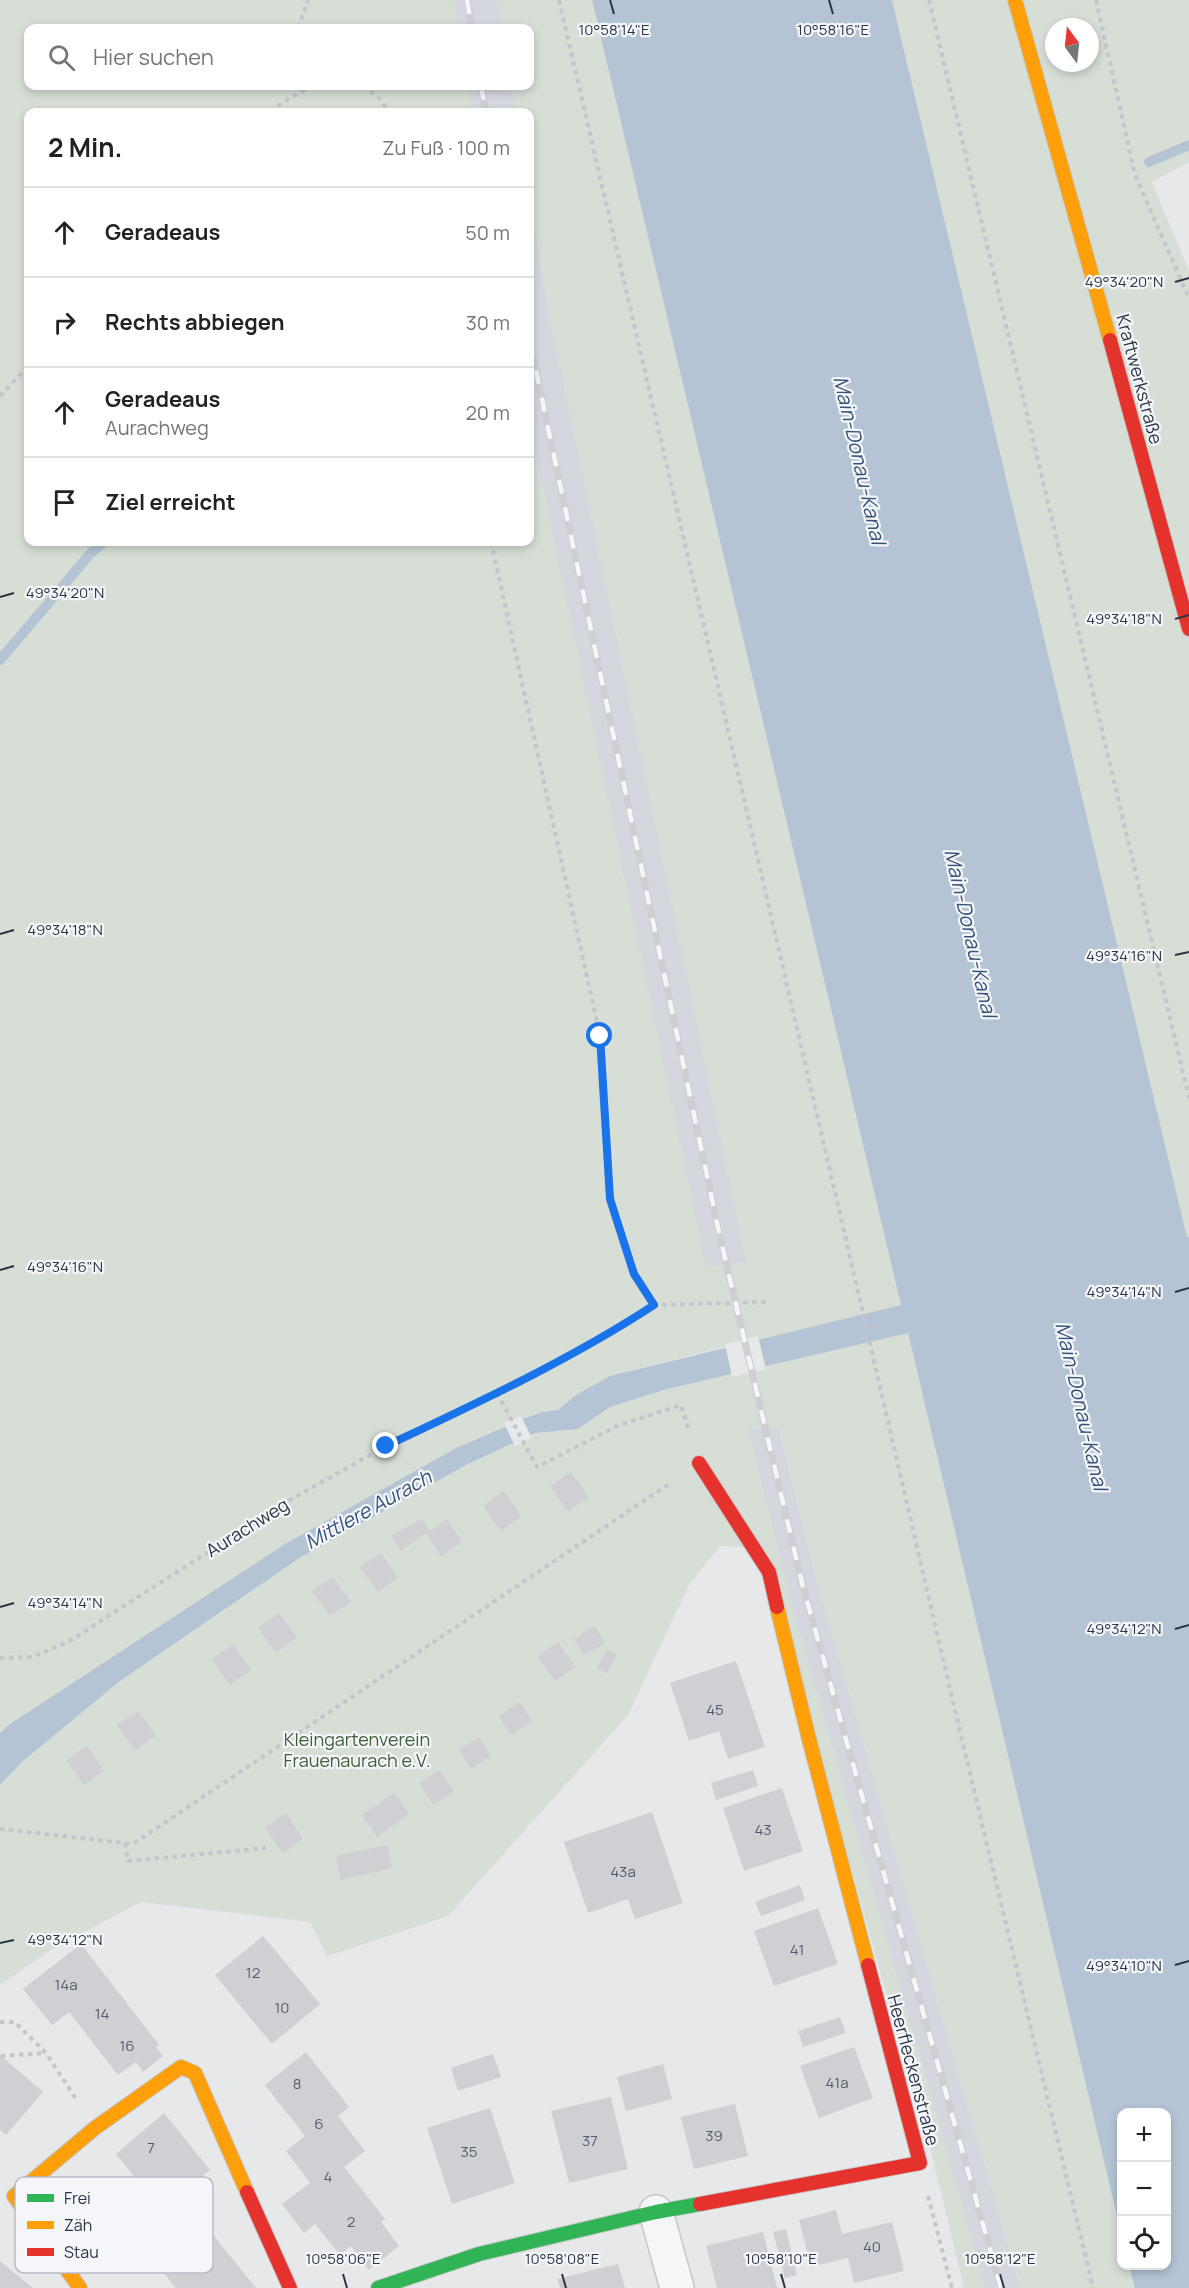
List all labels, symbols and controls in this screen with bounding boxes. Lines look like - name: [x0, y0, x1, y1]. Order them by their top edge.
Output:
- north arrow: [1045, 18, 1099, 72]
- text: 10°58'14"E: [579, 19, 650, 40]
- text: 10°58'16"E: [797, 19, 869, 40]
- search box: [24, 24, 534, 90]
- icon: search: [45, 41, 78, 74]
- text: Hier suchen: [93, 42, 214, 72]
- text: 2 Min.: [48, 129, 122, 165]
- text: Zu Fuß · 100 m: [382, 134, 510, 161]
- icon: ahead: [48, 216, 81, 249]
- text: Geradeaus: [105, 217, 220, 247]
- text: 50 m: [465, 219, 510, 246]
- text: 49°34'20"N: [1085, 271, 1163, 292]
- icon: right: [48, 306, 81, 339]
- text: Rechts abbiegen: [105, 307, 284, 337]
- text: 30 m: [466, 309, 510, 336]
- street label: Kraftwerkstraße: [1111, 311, 1169, 447]
- water label: Main-Donau-Kanal: [827, 373, 893, 549]
- text: Geradeaus: [105, 384, 220, 414]
- icon: ahead: [48, 396, 81, 429]
- text: 20 m: [465, 399, 510, 426]
- text: Aurachweg: [105, 414, 209, 441]
- icon: arrive: [48, 486, 81, 519]
- text: Ziel erreicht: [105, 487, 236, 517]
- text: 49°34'20"N: [26, 582, 104, 603]
- text: 49°34'18"N: [1086, 608, 1162, 629]
- water label: Main-Donau-Kanal: [938, 846, 1004, 1022]
- text: 49°34'18"N: [27, 919, 103, 940]
- text: 49°34'16"N: [1086, 945, 1162, 966]
- route start: [586, 1022, 612, 1048]
- text: 49°34'16"N: [27, 1256, 103, 1277]
- text: 49°34'14"N: [1086, 1281, 1162, 1302]
- water label: Main-Donau-Kanal: [1049, 1319, 1115, 1495]
- route end: [372, 1432, 398, 1458]
- water label: Mittlere Aurach: [300, 1463, 437, 1555]
- street label: Aurachweg: [201, 1492, 293, 1562]
- text: 49°34'14"N: [27, 1592, 103, 1613]
- text: 49°34'12"N: [1086, 1618, 1162, 1639]
- house number: 45: [706, 1699, 724, 1720]
- park label: Kleingartenverein Frauenaurach e.V.: [284, 1727, 430, 1772]
- house number: 43: [754, 1819, 772, 1840]
- house number: 43a: [610, 1861, 636, 1882]
- text: 49°34'12"N: [27, 1929, 103, 1950]
- house number: 41: [790, 1939, 804, 1960]
- text: 49°34'10"N: [1086, 1955, 1162, 1976]
- house number: 12: [246, 1962, 260, 1983]
- house number: 14a: [54, 1974, 78, 1995]
- street label: Heerfleckenstraße: [882, 1992, 946, 2148]
- house number: 10: [275, 1997, 290, 2018]
- house number: 14: [95, 2003, 109, 2024]
- house number: 16: [119, 2035, 135, 2056]
- house number: 41a: [825, 2072, 849, 2093]
- house number: 8: [293, 2073, 301, 2094]
- map controls: [1117, 2108, 1171, 2270]
- button: +: [1117, 2108, 1171, 2162]
- house number: 6: [314, 2113, 324, 2134]
- house number: 39: [705, 2125, 723, 2146]
- house number: 37: [582, 2130, 598, 2151]
- house number: 7: [147, 2137, 155, 2158]
- house number: 35: [461, 2141, 477, 2162]
- button: −: [1117, 2162, 1171, 2216]
- house number: 4: [324, 2166, 333, 2187]
- legend: [15, 2177, 213, 2273]
- text: Frei: [64, 2187, 91, 2209]
- house number: 2: [347, 2211, 355, 2232]
- text: Zäh: [64, 2214, 92, 2236]
- button: locate: [1117, 2216, 1171, 2270]
- house number: 40: [863, 2236, 881, 2257]
- text: Stau: [64, 2241, 99, 2263]
- text: 10°58'06"E: [305, 2248, 381, 2269]
- text: 10°58'08"E: [525, 2248, 599, 2269]
- text: 10°58'10"E: [745, 2248, 817, 2269]
- text: 10°58'12"E: [964, 2248, 1036, 2269]

